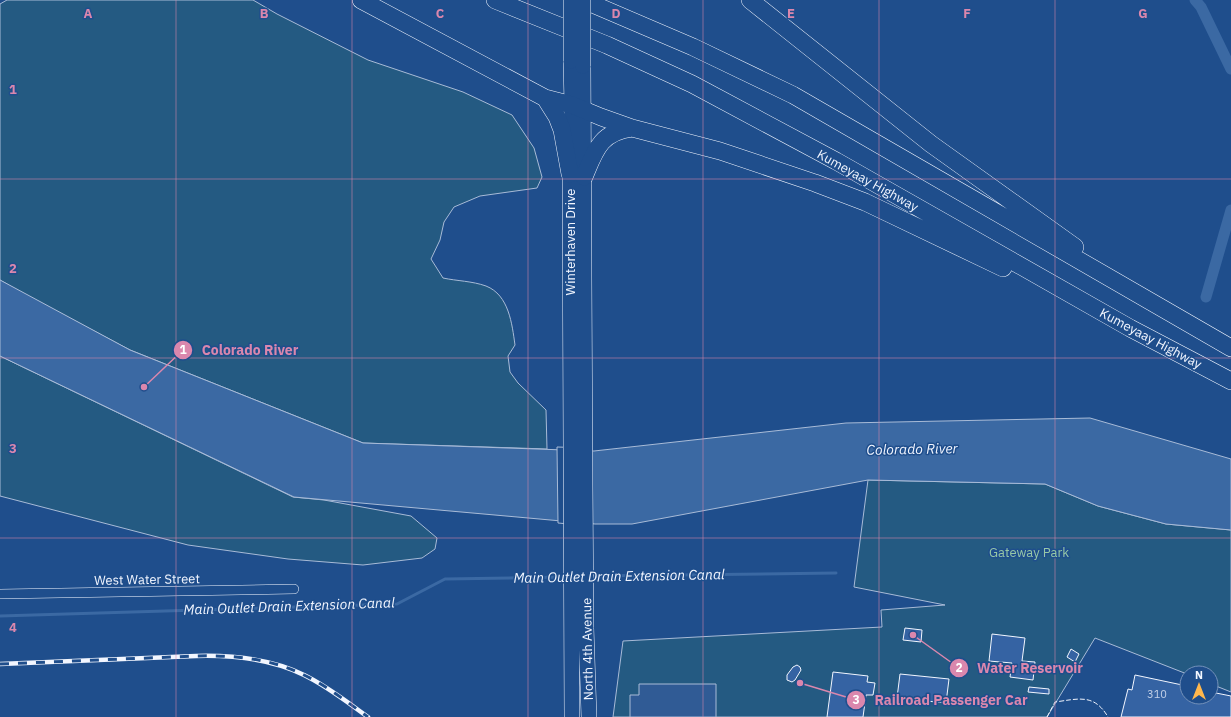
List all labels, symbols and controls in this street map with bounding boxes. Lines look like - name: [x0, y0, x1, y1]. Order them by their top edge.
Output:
- text: A: [84, 5, 93, 22]
- text: B: [260, 5, 269, 22]
- text: C: [436, 5, 445, 22]
- text: D: [611, 5, 621, 22]
- text: E: [787, 5, 795, 22]
- text: F: [963, 5, 971, 22]
- text: G: [1138, 5, 1148, 22]
- text: 1: [9, 81, 17, 98]
- street label: Kumeyaay Highway: [814, 146, 922, 216]
- street label: Winterhaven Drive: [562, 189, 579, 295]
- text: 2: [9, 260, 17, 277]
- street label: Kumeyaay Highway: [1097, 304, 1205, 373]
- callout: Colorado River: [173, 337, 306, 363]
- text: Colorado River: [202, 341, 299, 359]
- text: 1: [179, 342, 187, 357]
- water label: Colorado River: [866, 439, 959, 459]
- text: 3: [9, 440, 17, 457]
- park label: Gateway Park: [989, 544, 1069, 561]
- water label: Main Outlet Drain Extension Canal: [513, 565, 725, 587]
- street label: West Water Street: [94, 570, 200, 589]
- water label: Main Outlet Drain Extension Canal: [183, 593, 395, 619]
- street label: North 4th Avenue: [578, 598, 597, 700]
- text: 4: [9, 619, 17, 636]
- callout: Water Reservoir: [949, 655, 1091, 681]
- text: Water Reservoir: [977, 659, 1083, 677]
- text: 2: [955, 660, 963, 675]
- north arrow: [1179, 665, 1219, 705]
- text: N: [1195, 668, 1203, 682]
- callout: Railroad Passenger Car: [846, 687, 1036, 713]
- house number: 310: [1147, 687, 1167, 701]
- text: Railroad Passenger Car: [874, 691, 1028, 709]
- text: 3: [852, 692, 860, 707]

